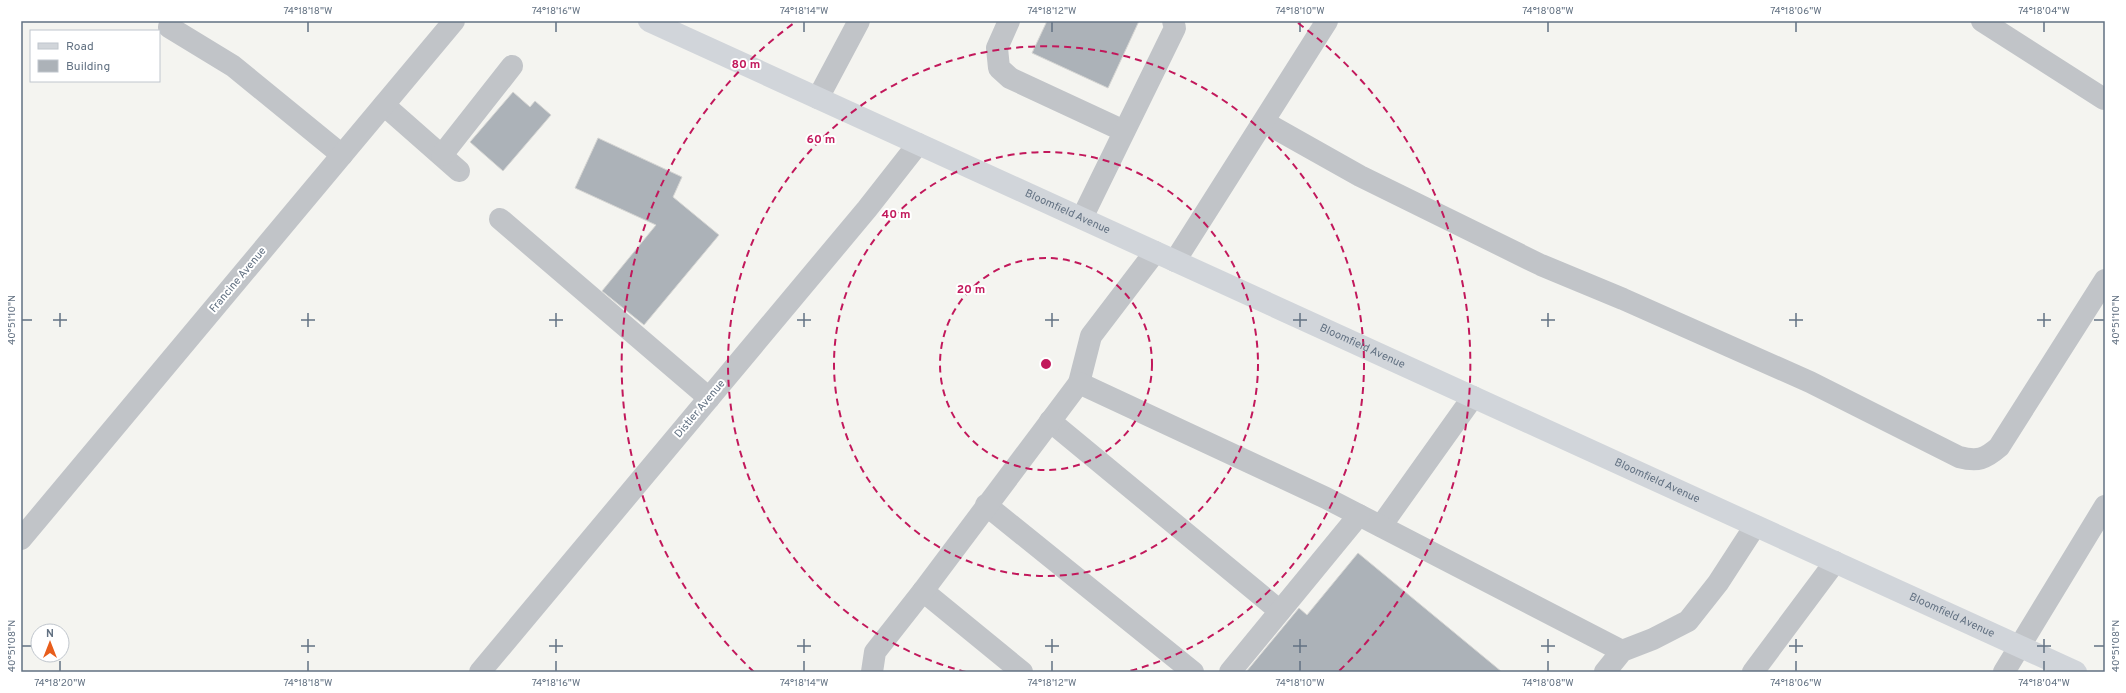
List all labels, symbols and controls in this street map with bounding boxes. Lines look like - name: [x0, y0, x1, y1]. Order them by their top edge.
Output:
- text: 74°18'18"W: [284, 5, 332, 18]
- text: 74°18'16"W: [532, 5, 580, 18]
- text: 74°18'14"W: [780, 5, 828, 18]
- text: 74°18'12"W: [1028, 5, 1076, 18]
- text: 74°18'10"W: [1275, 5, 1325, 18]
- text: 74°18'08"W: [1522, 5, 1574, 18]
- text: 74°18'06"W: [1770, 5, 1822, 18]
- text: 74°18'04"W: [2018, 5, 2070, 18]
- legend: [30, 30, 160, 82]
- text: Road: [66, 39, 94, 55]
- text: 80 m: [732, 57, 760, 73]
- text: Building: [66, 59, 110, 75]
- text: 60 m: [807, 132, 835, 148]
- street label: Bloomfield Avenue: [1023, 186, 1112, 237]
- text: 40 m: [881, 207, 911, 223]
- street label: Francine Avenue: [207, 244, 270, 316]
- text: 20 m: [957, 282, 985, 298]
- text: 40°51'10"N: [6, 295, 19, 345]
- text: 40°51'10"N: [2110, 295, 2123, 345]
- street label: Bloomfield Avenue: [1317, 321, 1407, 372]
- centre of rings: [1039, 357, 1053, 371]
- street label: Distler Avenue: [672, 377, 728, 441]
- street label: Bloomfield Avenue: [1612, 455, 1702, 506]
- street label: Bloomfield Avenue: [1907, 590, 1997, 641]
- text: 40°51'08"N: [6, 620, 19, 672]
- text: 40°51'08"N: [2110, 620, 2123, 672]
- north arrow: [30, 623, 70, 663]
- text: N: [46, 627, 54, 641]
- text: 74°18'20"W: [34, 677, 86, 690]
- text: 74°18'18"W: [284, 677, 332, 690]
- text: 74°18'16"W: [532, 677, 580, 690]
- text: 74°18'14"W: [780, 677, 828, 690]
- text: 74°18'12"W: [1028, 677, 1076, 690]
- text: 74°18'10"W: [1275, 677, 1325, 690]
- text: 74°18'08"W: [1522, 677, 1574, 690]
- text: 74°18'06"W: [1770, 677, 1822, 690]
- text: 74°18'04"W: [2018, 677, 2070, 690]

